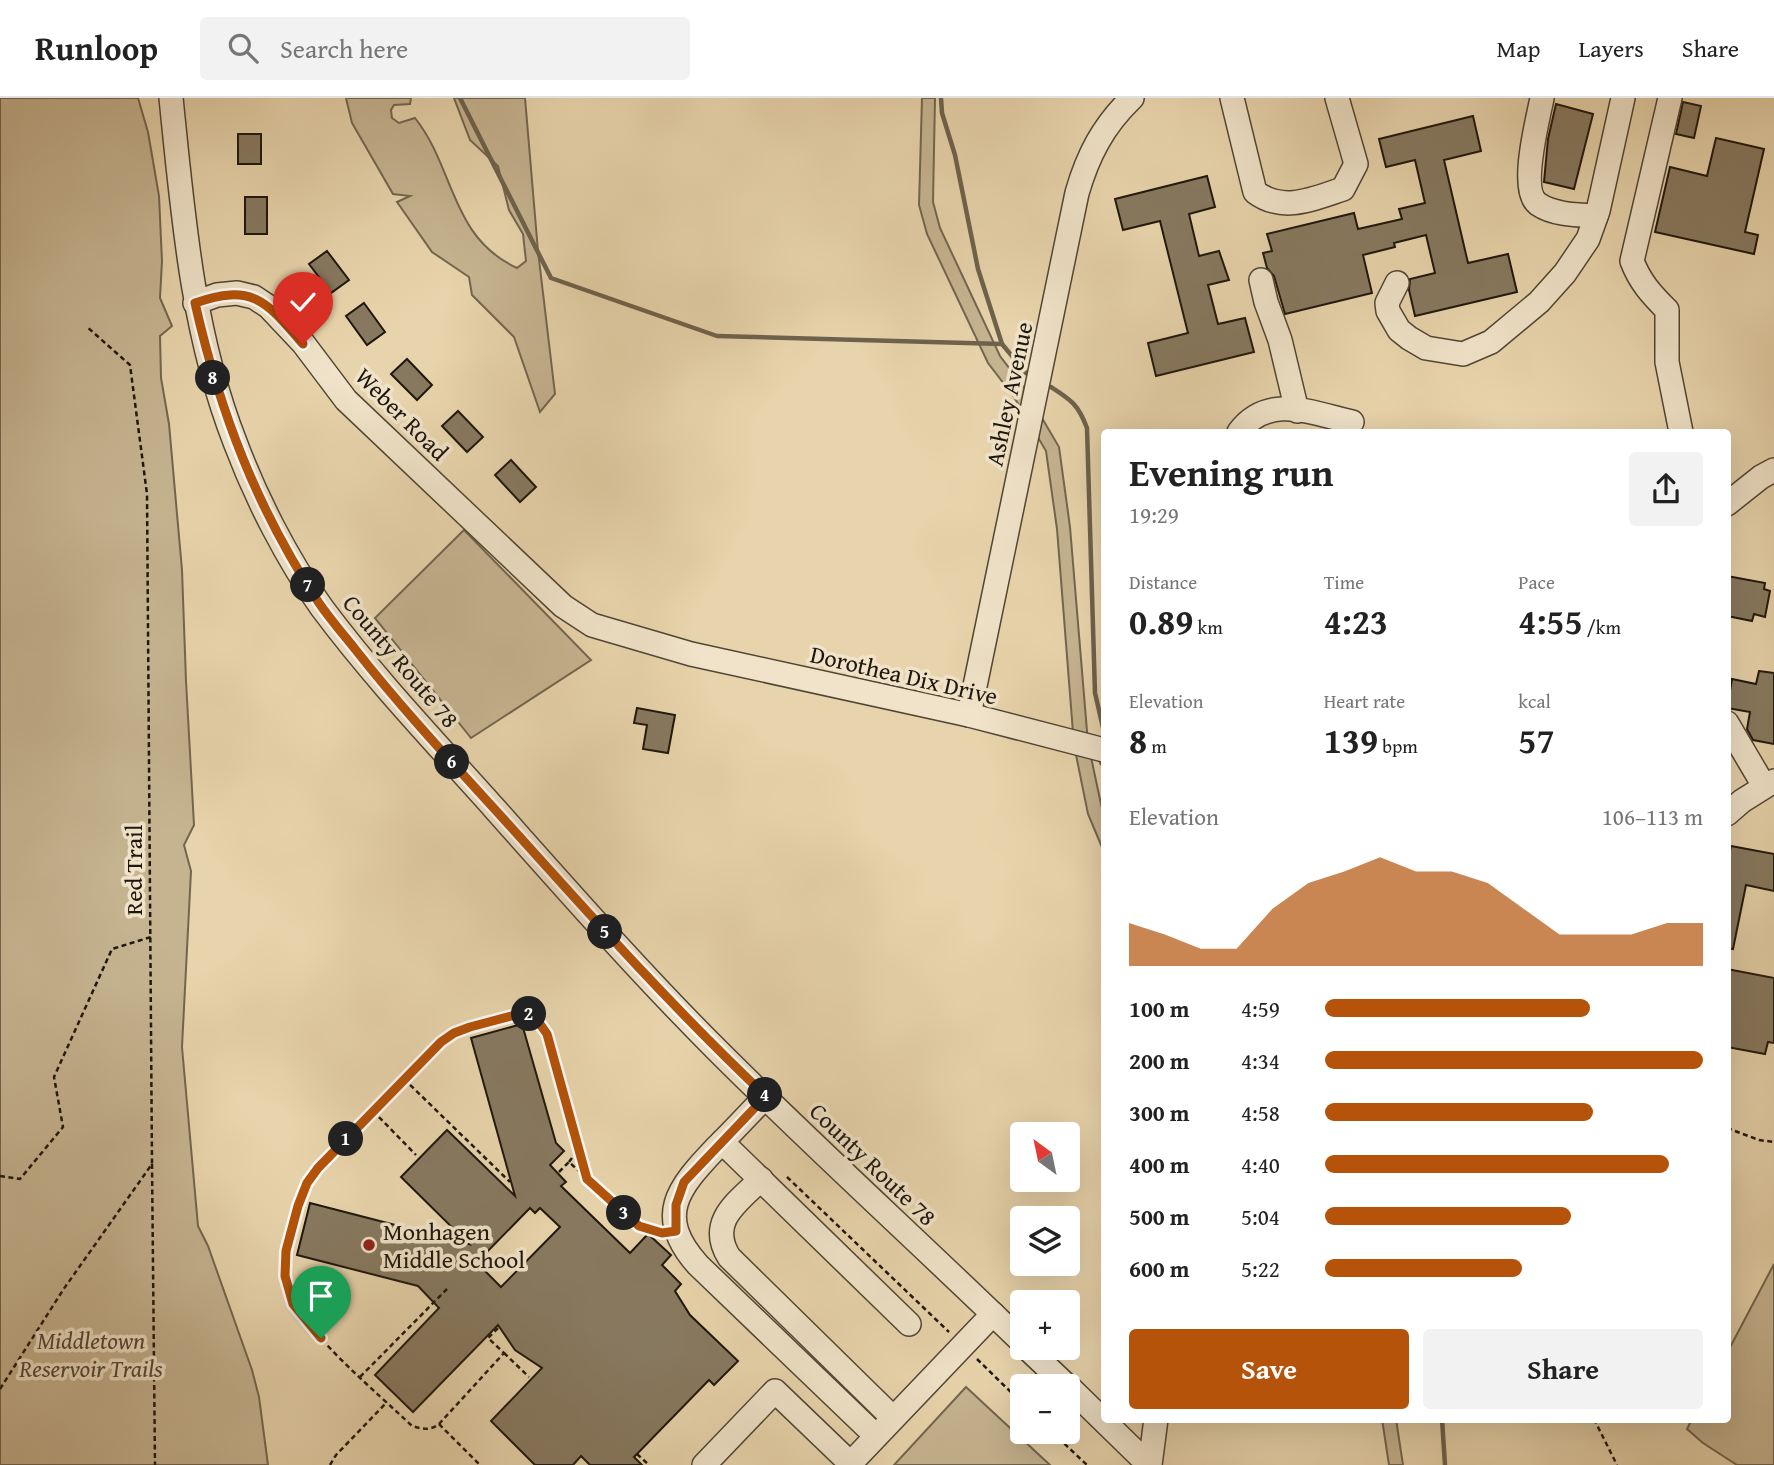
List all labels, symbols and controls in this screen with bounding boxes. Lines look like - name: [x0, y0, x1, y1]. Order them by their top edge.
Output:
- search box: [200, 17, 690, 80]
- text: Runloop: [35, 24, 158, 72]
- icon: search: [224, 29, 262, 67]
- text: Search here: [280, 29, 408, 68]
- text: Map: [1497, 31, 1540, 66]
- text: Layers: [1578, 31, 1644, 66]
- text: Share: [1682, 31, 1739, 66]
- pin: [273, 272, 333, 344]
- icon: check: [284, 283, 322, 321]
- street label: Ashley Avenue: [977, 319, 1041, 469]
- street label: Weber Road: [347, 359, 457, 469]
- pin: 8: [196, 360, 230, 396]
- text: 8: [208, 363, 217, 391]
- text: Evening run: [1129, 444, 1333, 500]
- button: share: [1629, 452, 1703, 526]
- text: 19:29: [1129, 498, 1179, 531]
- pin: 7: [290, 568, 326, 602]
- text: Distance: [1129, 568, 1197, 596]
- text: Time: [1324, 568, 1364, 596]
- text: Pace: [1518, 568, 1555, 596]
- text: 7: [303, 570, 312, 598]
- street label: County Route 78: [335, 587, 467, 735]
- text: 0.89: [1129, 596, 1193, 647]
- text: 4:23: [1324, 596, 1388, 647]
- text: 4:55: [1518, 596, 1583, 647]
- text: km: [1193, 613, 1223, 641]
- text: /km: [1583, 613, 1621, 641]
- street label: Dorothea Dix Drive: [807, 636, 1001, 714]
- text: Elevation: [1129, 687, 1203, 715]
- text: Heart rate: [1324, 687, 1405, 715]
- text: kcal: [1518, 687, 1551, 715]
- text: 8: [1129, 715, 1147, 766]
- text: 139: [1324, 715, 1378, 766]
- text: 57: [1518, 715, 1555, 766]
- text: m: [1147, 732, 1167, 760]
- text: bpm: [1378, 732, 1418, 760]
- pin: 6: [434, 744, 470, 780]
- text: 6: [447, 747, 456, 775]
- text: Elevation: [1129, 800, 1219, 833]
- text: 106–113 m: [1602, 800, 1703, 833]
- street label: Red Trail: [116, 824, 151, 916]
- pin: 5: [588, 914, 622, 950]
- text: 5: [600, 917, 609, 945]
- text: 100 m: [1129, 992, 1190, 1025]
- text: 4:59: [1241, 992, 1280, 1025]
- pin: 2: [512, 996, 546, 1032]
- text: 2: [524, 999, 533, 1027]
- text: 200 m: [1129, 1044, 1190, 1077]
- text: 4:34: [1241, 1044, 1280, 1077]
- pin: 4: [748, 1077, 782, 1112]
- text: 4: [760, 1080, 769, 1108]
- street label: County Route 78: [802, 1094, 944, 1234]
- text: 300 m: [1129, 1096, 1190, 1129]
- text: 4:58: [1241, 1096, 1280, 1129]
- pin: 1: [328, 1122, 364, 1156]
- north arrow: [1010, 1122, 1080, 1192]
- map controls: [1010, 1122, 1080, 1444]
- text: 1: [341, 1124, 350, 1152]
- text: 400 m: [1129, 1148, 1190, 1181]
- text: 4:40: [1241, 1148, 1280, 1181]
- pin: 3: [606, 1196, 642, 1230]
- text: 3: [619, 1198, 628, 1226]
- text: 500 m: [1129, 1200, 1190, 1233]
- text: 5:04: [1241, 1200, 1280, 1233]
- button: layers: [1010, 1206, 1080, 1276]
- place label: Monhagen Middle School: [383, 1214, 525, 1277]
- marker: Monhagen Middle School: [361, 1237, 377, 1253]
- text: 600 m: [1129, 1252, 1190, 1285]
- text: 5:22: [1241, 1252, 1280, 1285]
- pin: [291, 1266, 351, 1338]
- icon: arrive: [302, 1277, 340, 1315]
- button: +: [1010, 1290, 1080, 1360]
- park label: Middletown Reservoir Trails: [18, 1323, 163, 1386]
- button: Save: [1129, 1329, 1409, 1409]
- button: Share: [1423, 1329, 1703, 1409]
- button: −: [1010, 1374, 1080, 1444]

